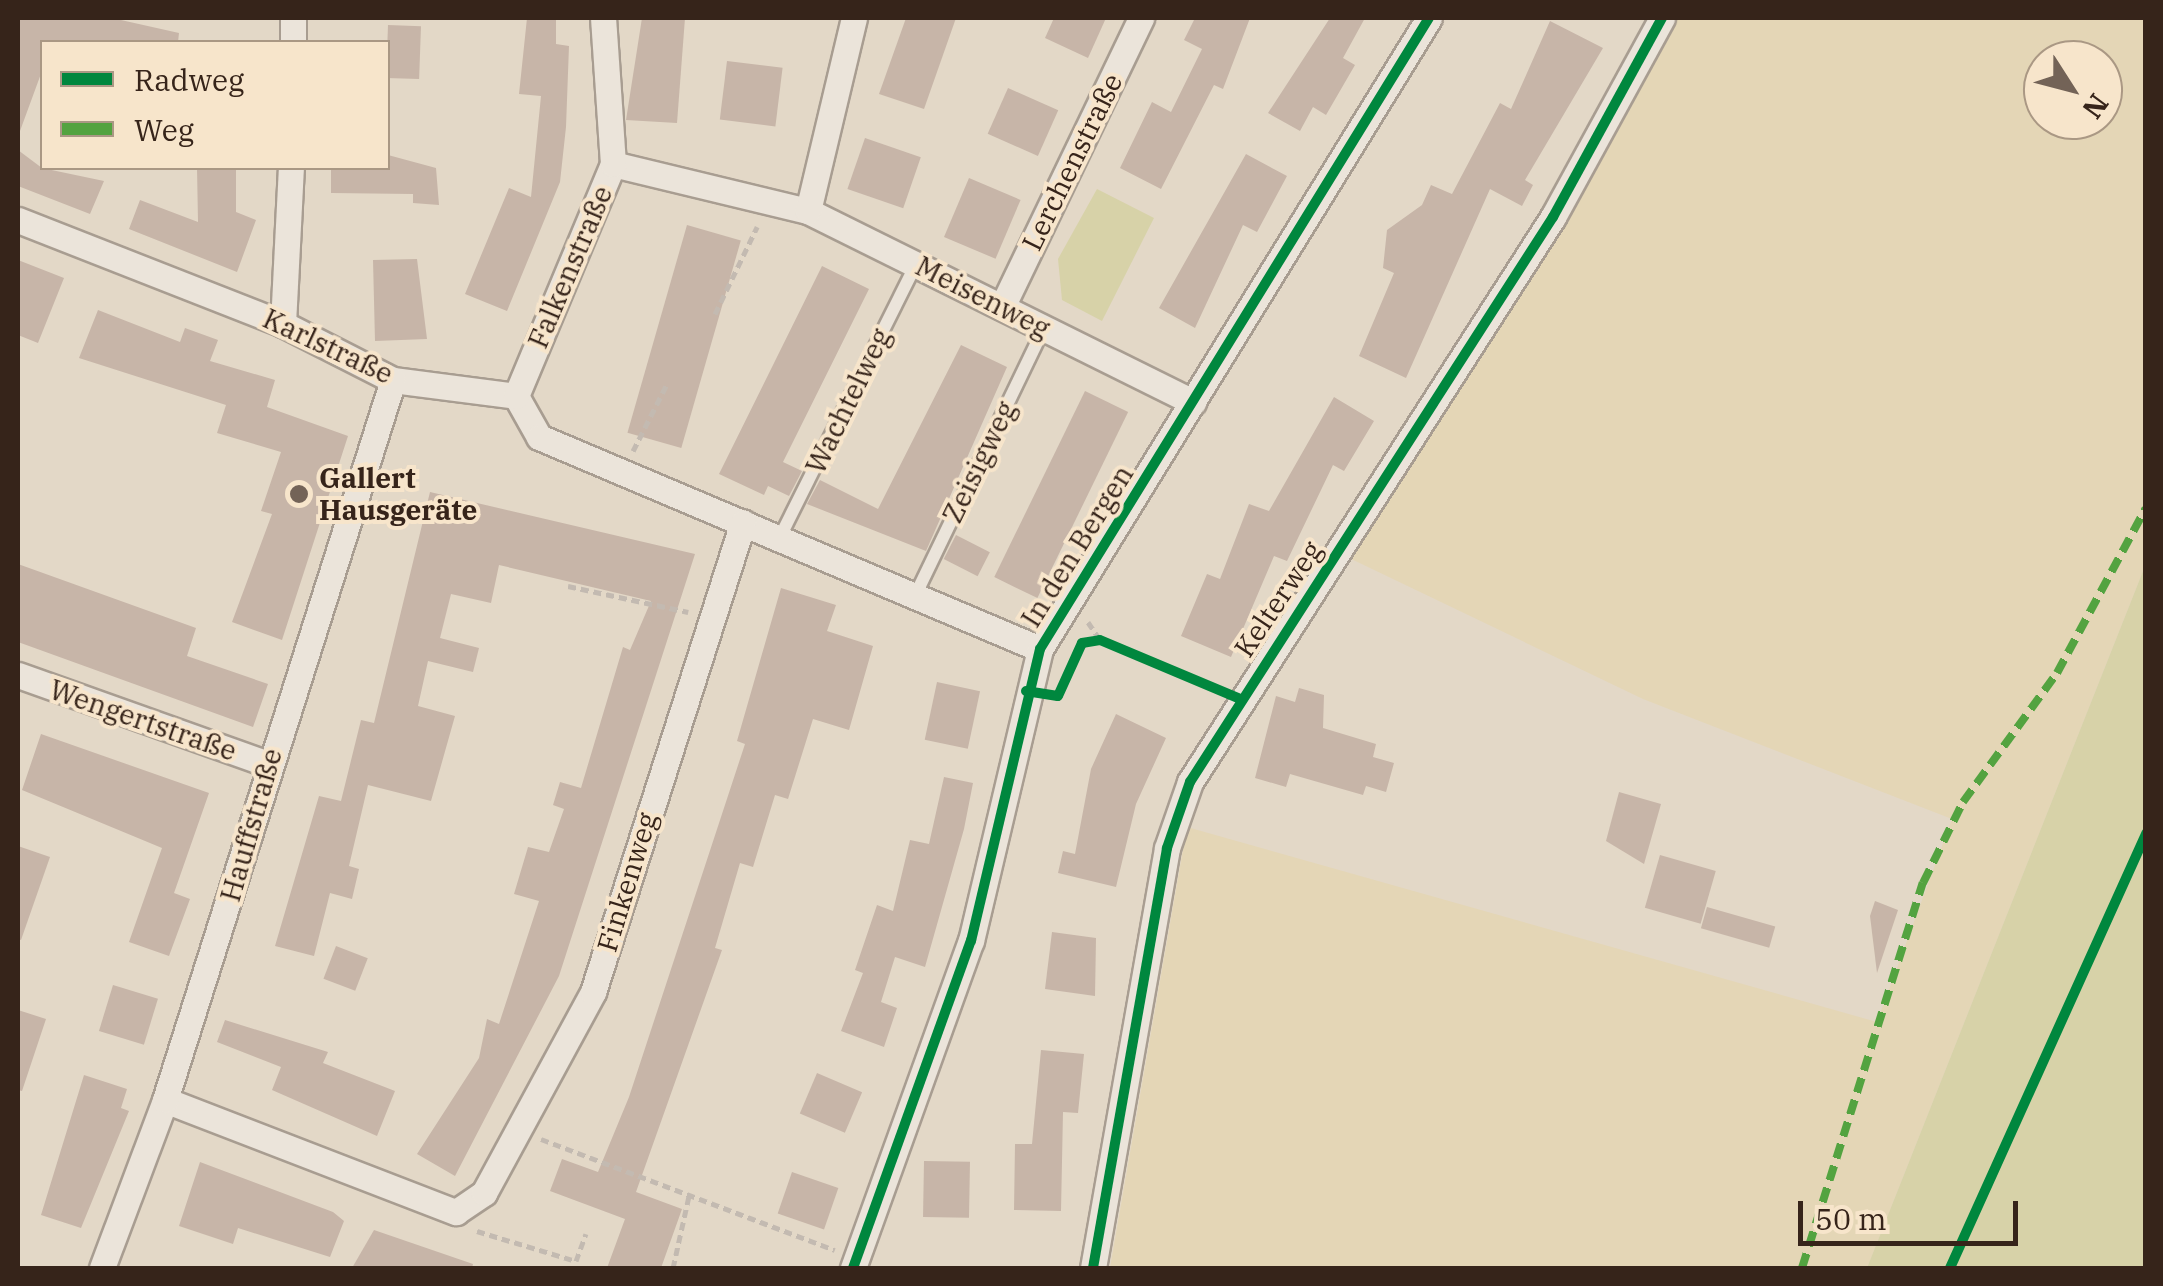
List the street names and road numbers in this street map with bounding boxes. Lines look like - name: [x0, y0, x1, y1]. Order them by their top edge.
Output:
- street label: Lerchenstraße: [1015, 68, 1129, 256]
- street label: Falkenstraße: [521, 181, 619, 353]
- street label: Meisenweg: [910, 249, 1056, 345]
- street label: Karlstraße: [258, 301, 398, 391]
- street label: Wachtelweg: [798, 323, 898, 479]
- street label: Zeisigweg: [935, 396, 1023, 528]
- street label: In den Bergen: [1014, 459, 1140, 633]
- street label: Kelterweg: [1227, 535, 1329, 663]
- street label: Wengertstraße: [45, 672, 241, 768]
- street label: Hauffstraße: [213, 745, 289, 905]
- street label: Finkenweg: [590, 808, 664, 956]

